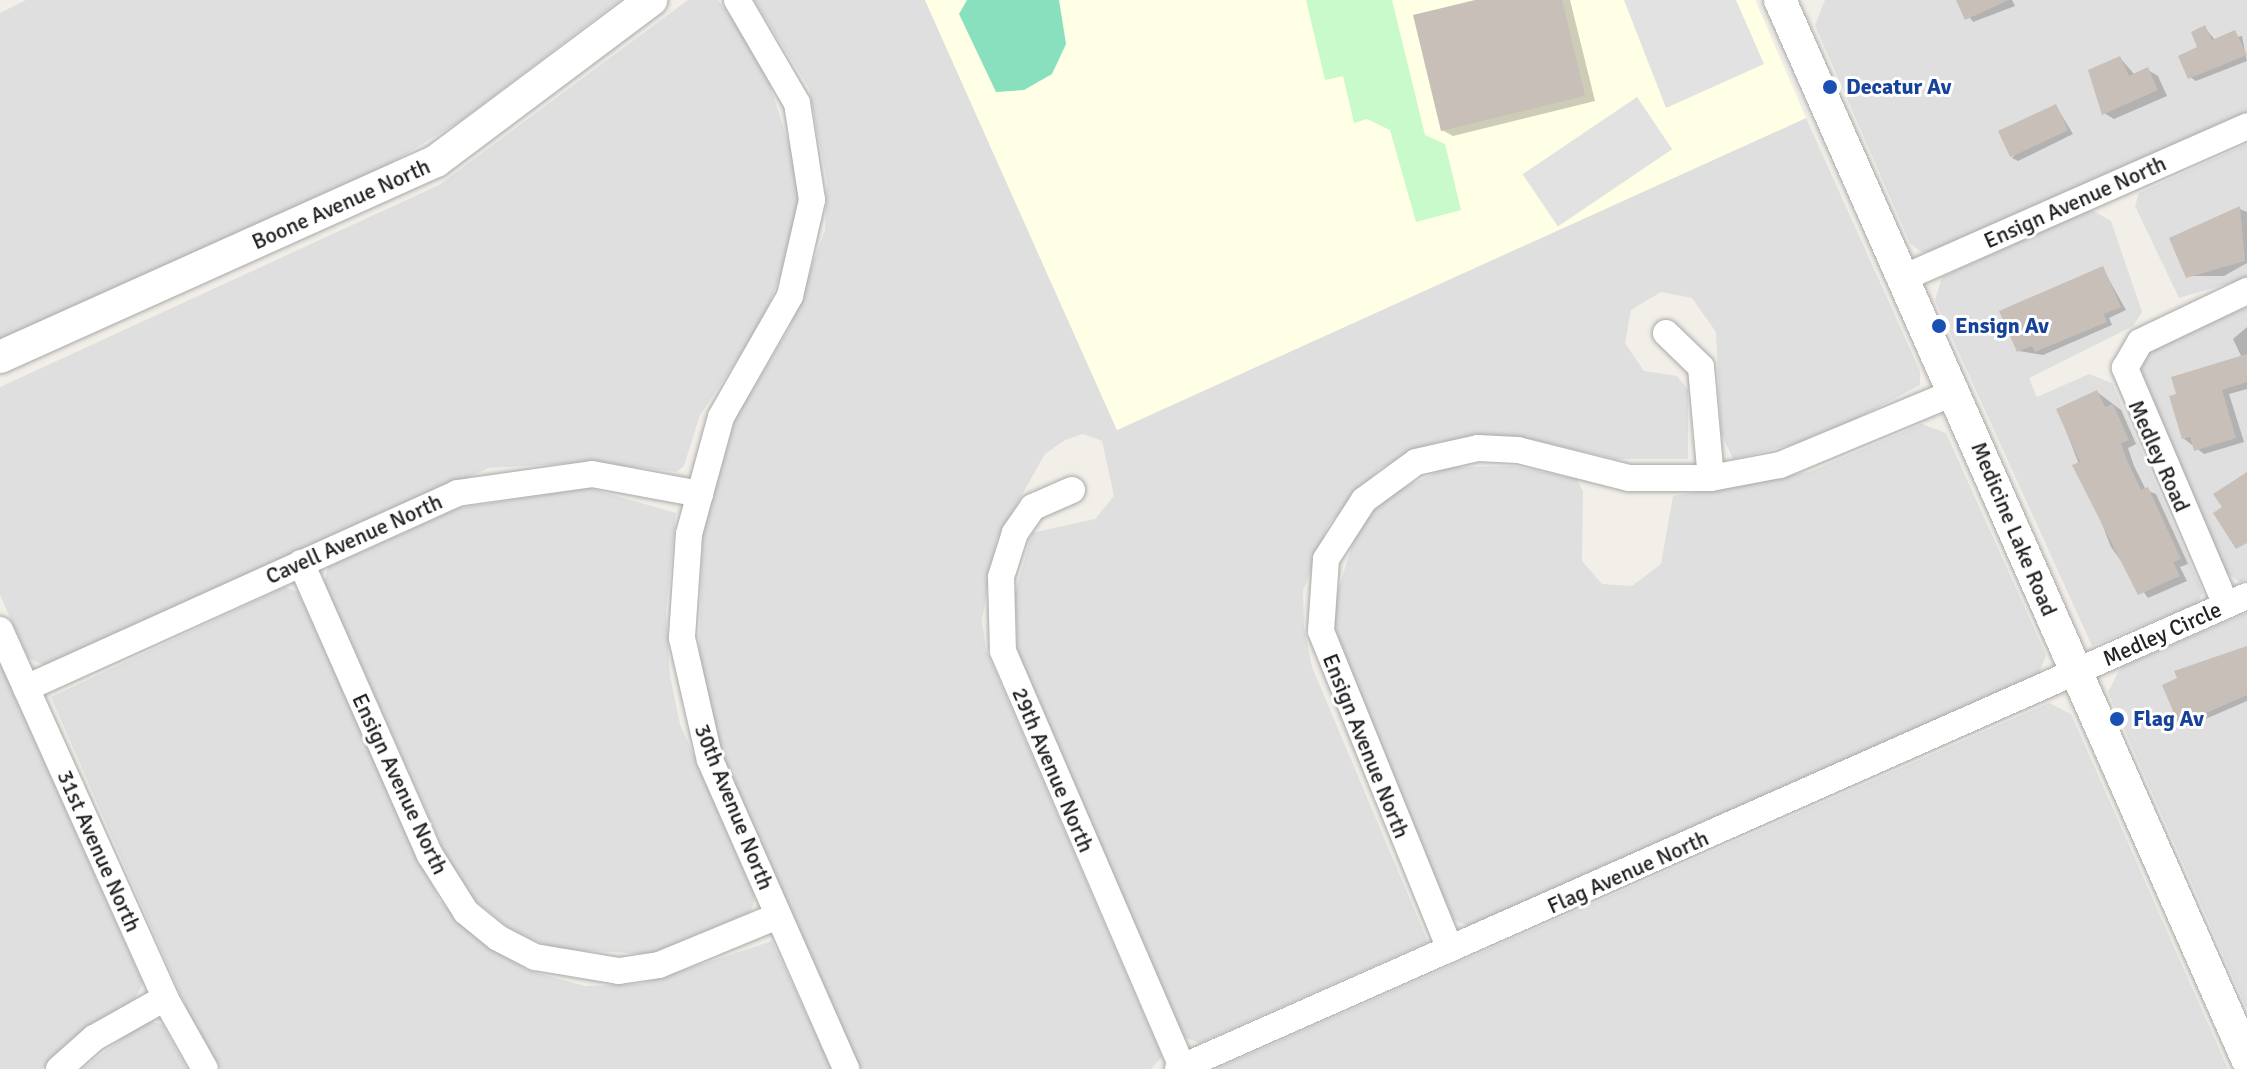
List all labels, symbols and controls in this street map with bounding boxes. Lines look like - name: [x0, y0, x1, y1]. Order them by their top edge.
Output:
- place label: Decatur Av: [1846, 74, 1951, 100]
- marker: Decatur Av: [1821, 78, 1839, 96]
- street label: Ensign Avenue North: [1980, 150, 2170, 254]
- street label: Boone Avenue North: [248, 153, 434, 255]
- place label: Ensign Av: [1955, 313, 2049, 339]
- marker: Ensign Av: [1930, 317, 1948, 335]
- street label: Medley Road: [2123, 396, 2195, 516]
- street label: Medicine Lake Road: [1965, 438, 2063, 620]
- street label: Cavell Avenue North: [262, 488, 446, 590]
- street label: Medley Circle: [2099, 596, 2225, 672]
- street label: Ensign Avenue North: [1317, 650, 1415, 842]
- street label: 29th Avenue North: [1006, 684, 1100, 856]
- street label: Ensign Avenue North: [346, 689, 454, 879]
- place label: Flag Av: [2133, 706, 2204, 732]
- marker: Flag Av: [2108, 710, 2126, 728]
- street label: 30th Avenue North: [689, 720, 779, 894]
- street label: 31st Avenue North: [52, 766, 146, 936]
- street label: Flag Avenue North: [1543, 825, 1713, 919]

